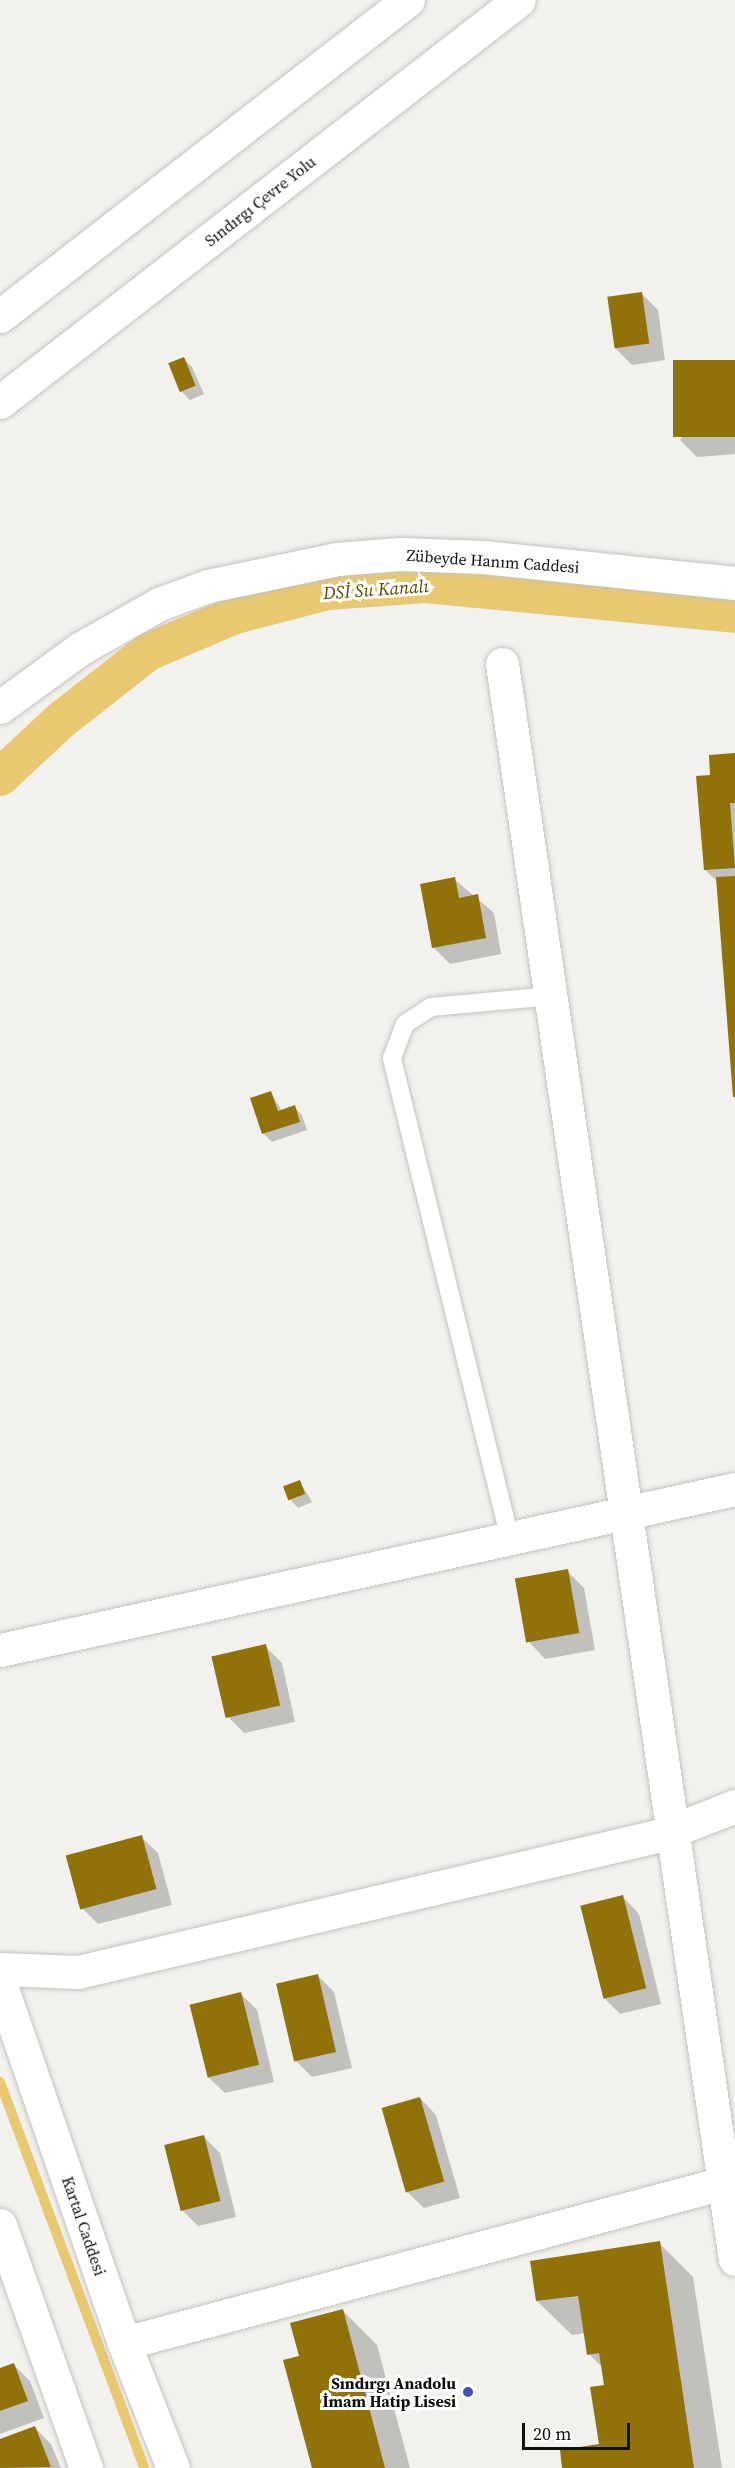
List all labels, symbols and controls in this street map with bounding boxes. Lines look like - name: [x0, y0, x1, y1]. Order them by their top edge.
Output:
- street label: Sındırgı Çevre Yolu: [201, 152, 319, 250]
- street label: Zübeyde Hanım Caddesi: [406, 545, 580, 577]
- water label: DSİ Su Kanalı: [322, 576, 430, 604]
- street label: Kartal Caddesi: [58, 2174, 110, 2278]
- place label: Sındırgı Anadolu İmam Hatip Lisesi: [322, 2373, 456, 2411]
- marker: Sındırgı Anadolu İmam Hatip Lisesi: [461, 2385, 475, 2399]
- scale bar: [525, 2411, 633, 2449]
- text: 20 m: [533, 2421, 571, 2446]

